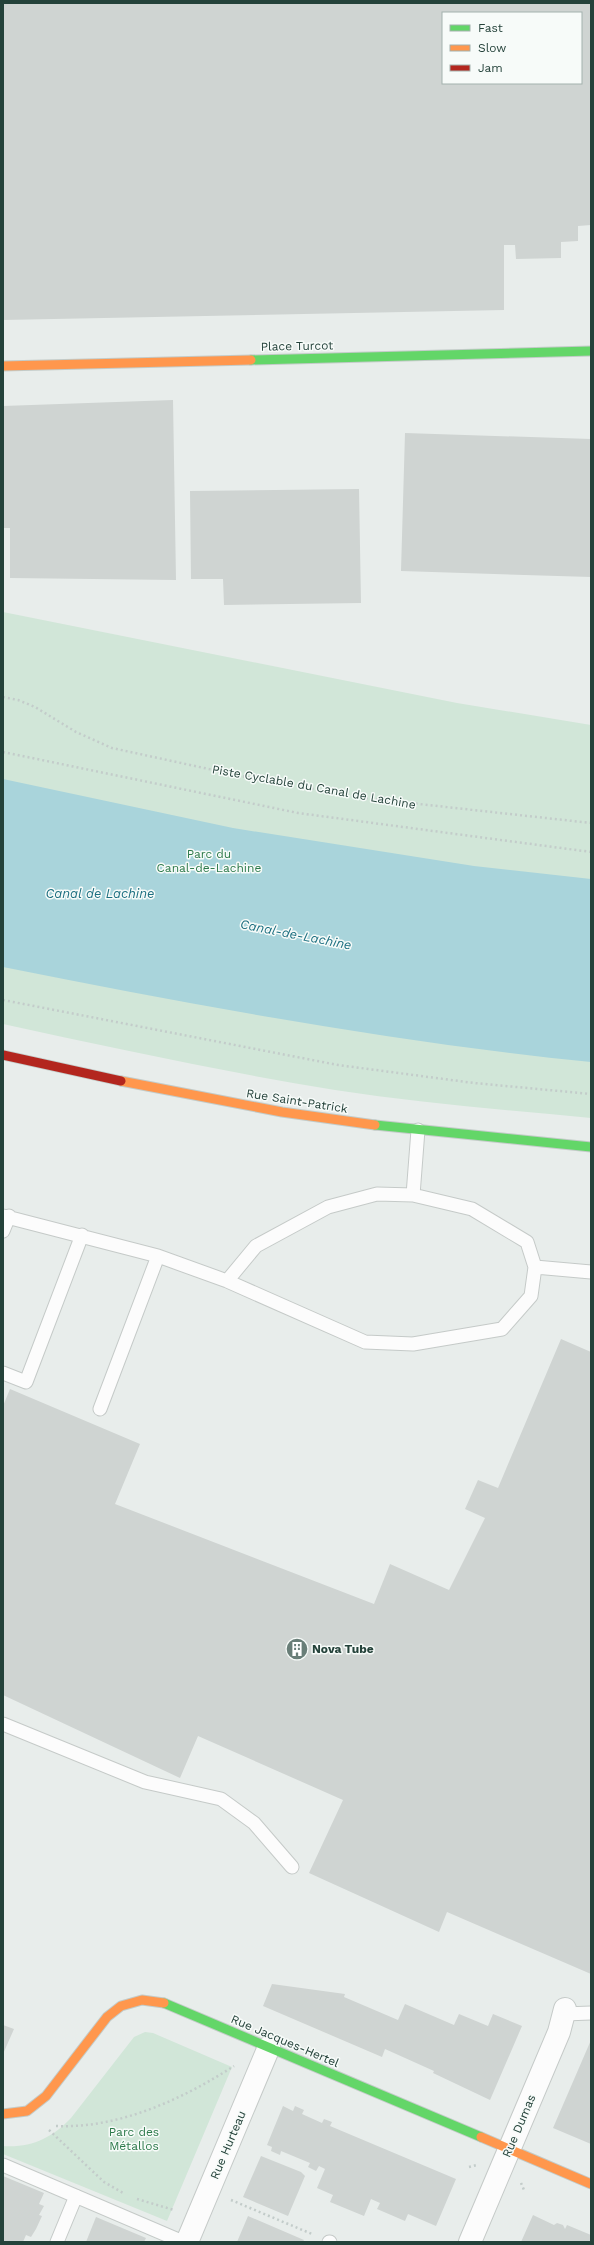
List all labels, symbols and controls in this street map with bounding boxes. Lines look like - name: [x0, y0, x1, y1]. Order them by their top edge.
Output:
- legend: [442, 12, 582, 84]
- text: Fast: [478, 21, 503, 35]
- text: Slow: [478, 41, 506, 55]
- text: Jam: [478, 61, 503, 75]
- street label: Place Turcot: [261, 338, 333, 354]
- street label: Piste Cyclable du Canal de Lachine: [211, 762, 417, 812]
- park label: Parc du Canal-de-Lachine: [157, 847, 261, 875]
- water label: Canal de Lachine: [46, 886, 154, 901]
- water label: Canal-de-Lachine: [239, 916, 353, 953]
- street label: Rue Saint-Patrick: [245, 1086, 349, 1116]
- building icon: Nova Tube: [284, 1636, 310, 1662]
- place label: Nova Tube: [312, 1642, 374, 1656]
- street label: Rue Jacques-Hertel: [229, 2012, 341, 2070]
- street label: Rue Dumas: [499, 2092, 539, 2160]
- street label: Rue Hurteau: [207, 2109, 249, 2181]
- park label: Parc des Métallos: [109, 2125, 159, 2153]

